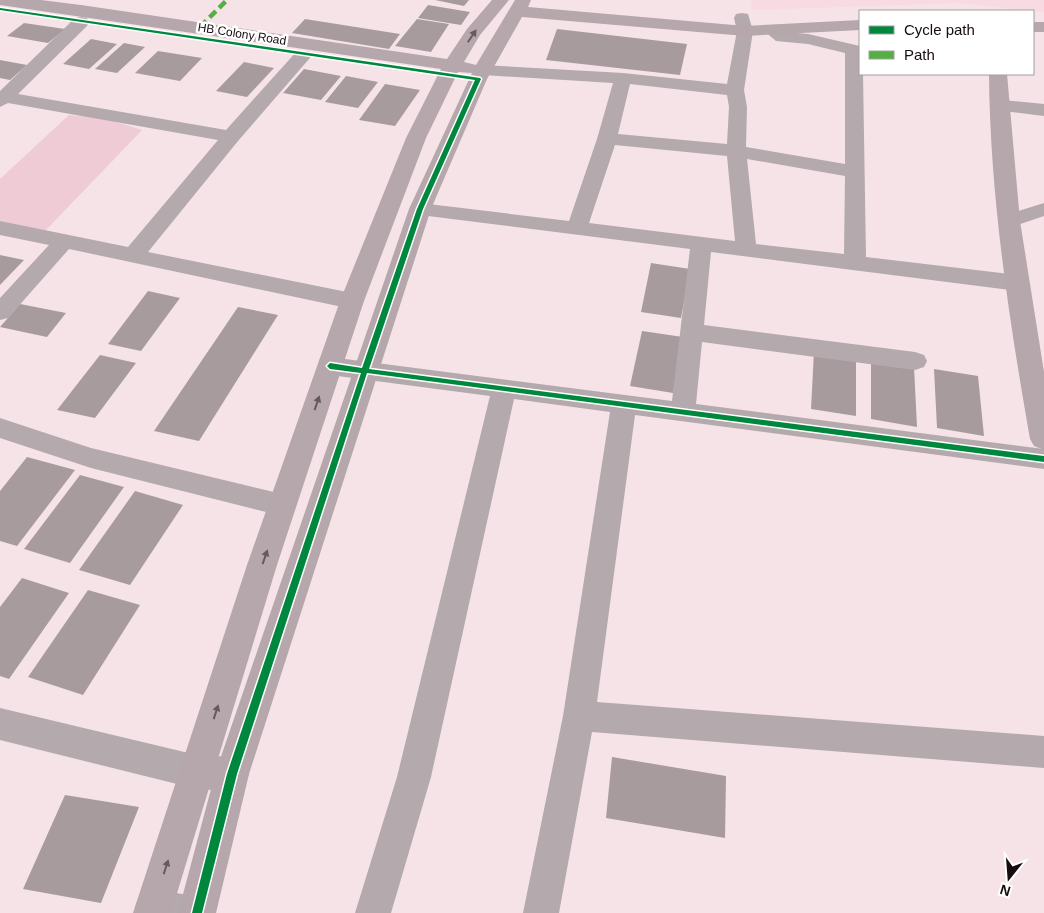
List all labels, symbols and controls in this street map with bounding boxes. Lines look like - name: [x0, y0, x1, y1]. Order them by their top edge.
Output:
- legend: [859, 10, 1034, 75]
- street label: HB Colony Road: [197, 20, 287, 48]
- text: Cycle path: [904, 21, 975, 38]
- one-way arrow: [467, 29, 477, 43]
- text: Path: [904, 46, 935, 63]
- one-way arrow: [313, 395, 321, 410]
- one-way arrow: [261, 549, 269, 564]
- one-way arrow: [212, 704, 220, 719]
- north arrow: [984, 853, 1034, 903]
- one-way arrow: [163, 859, 171, 874]
- text: N: [998, 881, 1012, 900]

